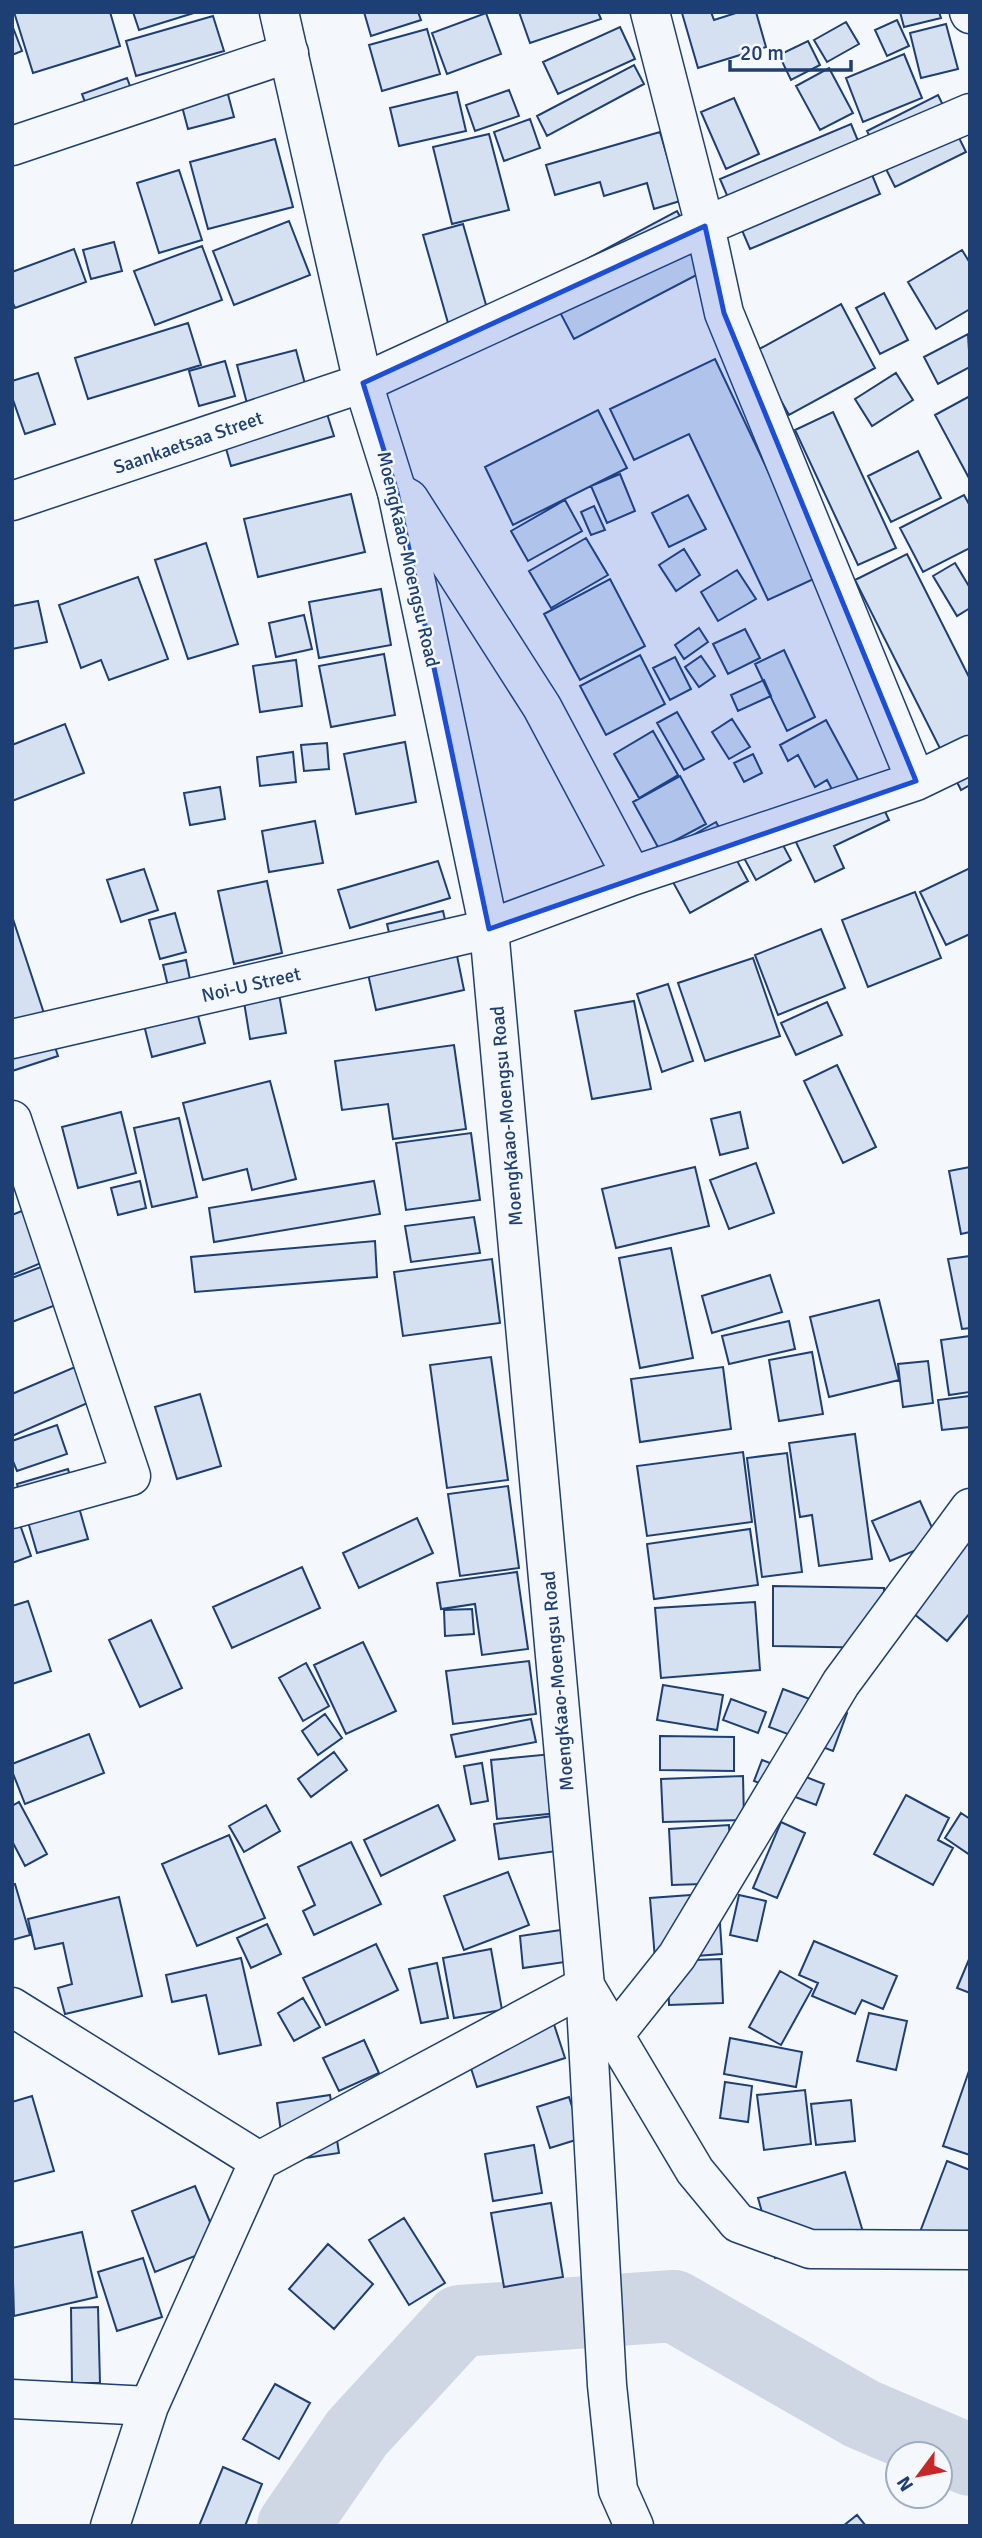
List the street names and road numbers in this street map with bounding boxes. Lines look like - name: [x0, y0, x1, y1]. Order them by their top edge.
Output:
- street label: Saankaetsaa Street: [110, 406, 267, 480]
- street label: MoengKaao-Moengsu Road: [371, 449, 445, 670]
- street label: Noi-U Street: [199, 962, 303, 1008]
- street label: MoengKaao-Moengsu Road: [485, 1005, 529, 1227]
- street label: MoengKaao-Moengsu Road: [536, 1570, 580, 1792]

